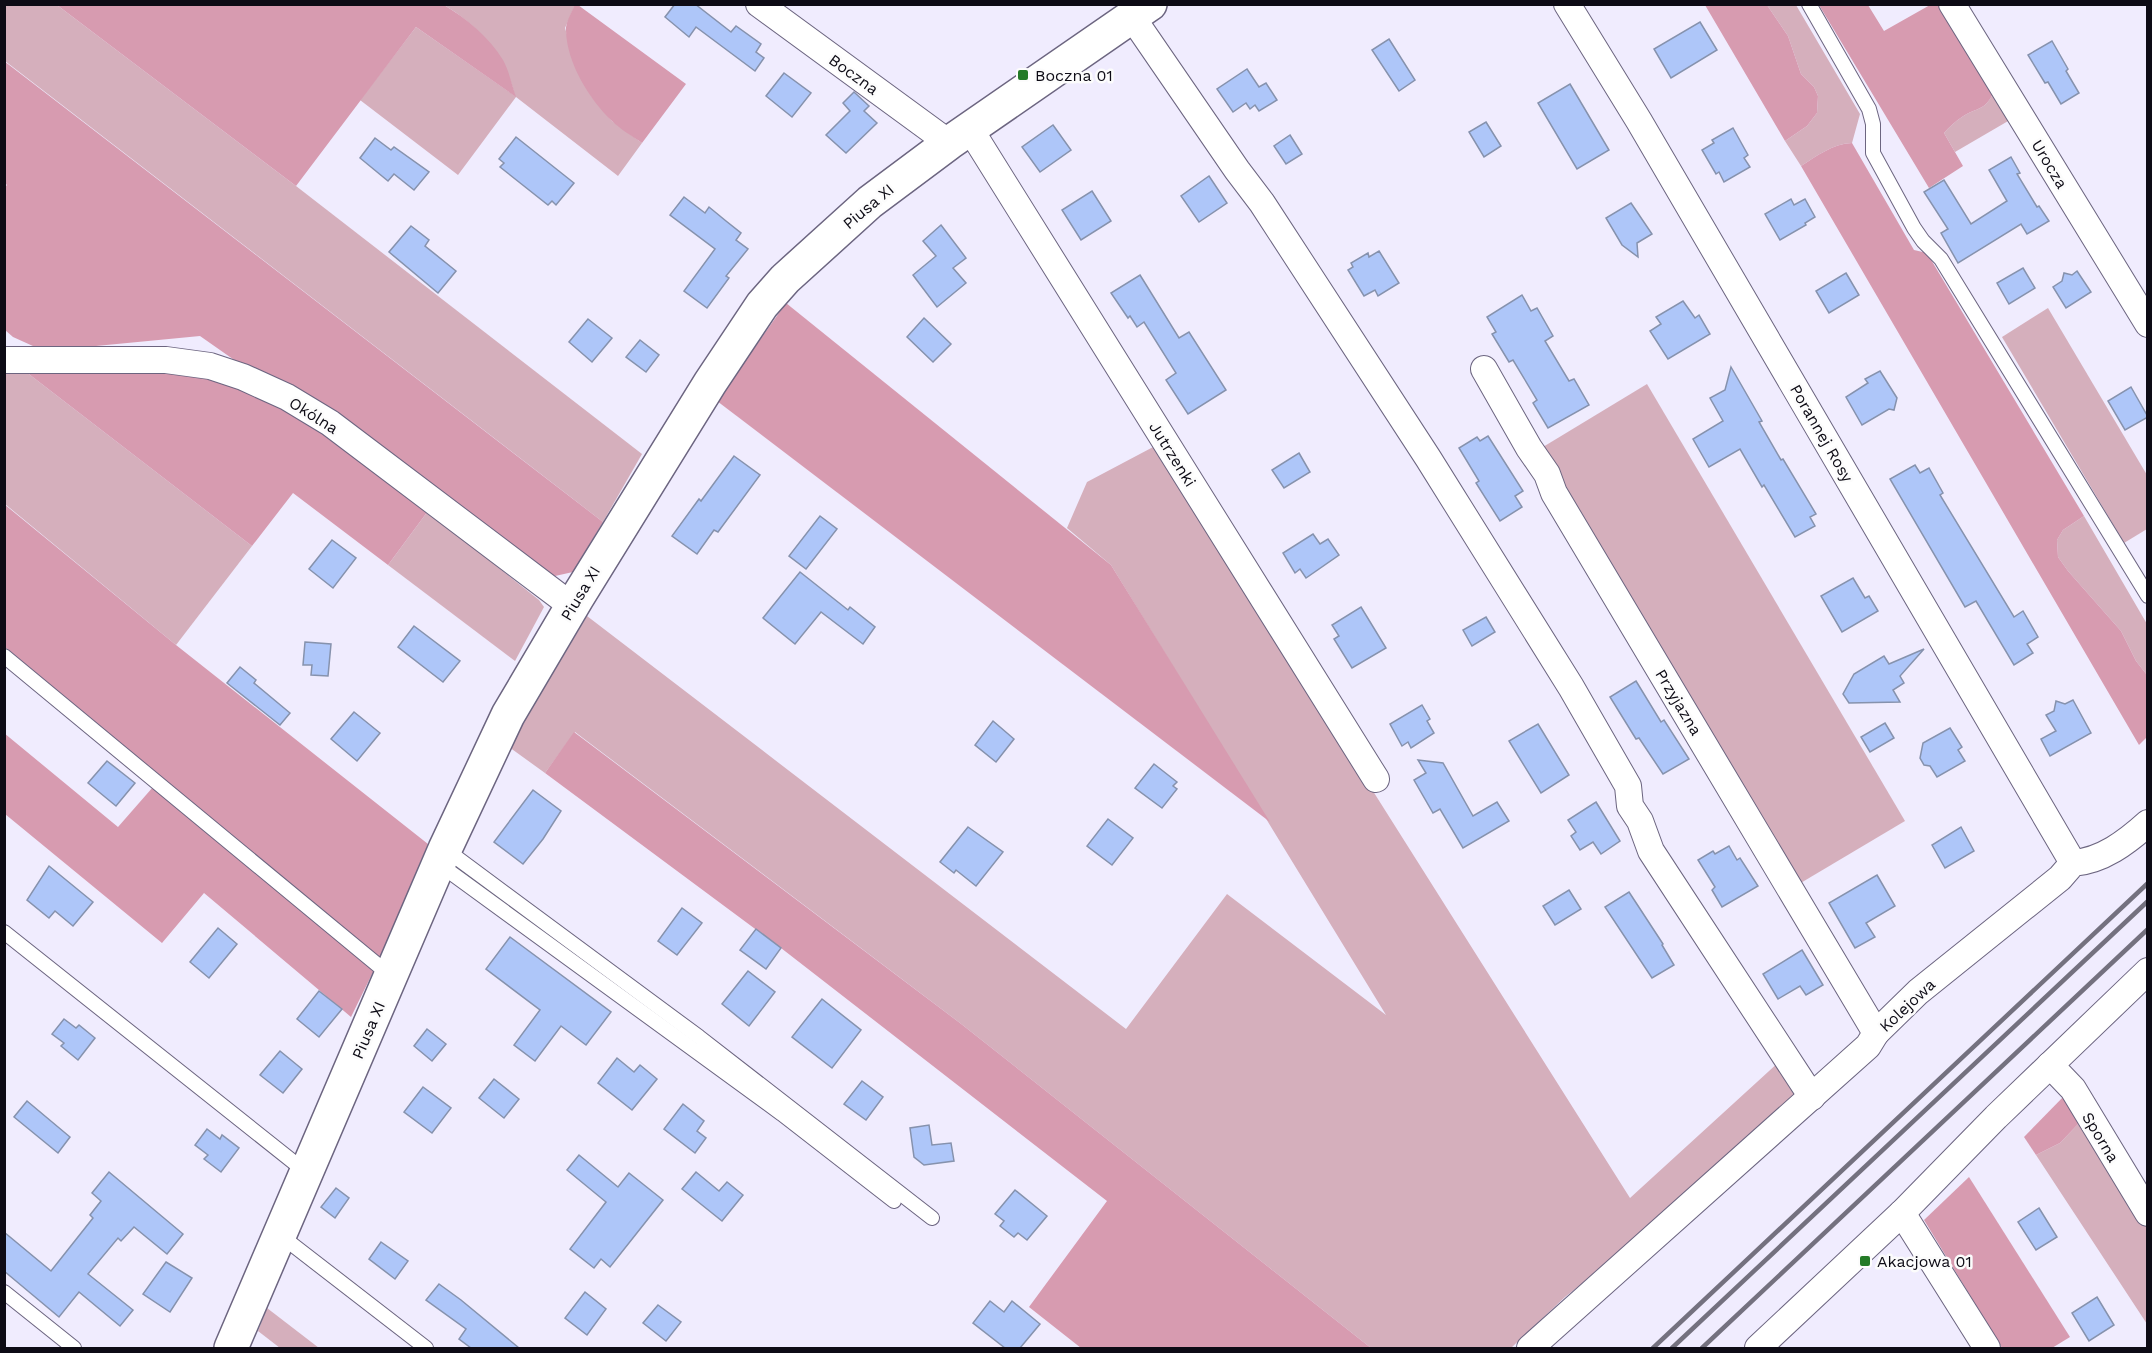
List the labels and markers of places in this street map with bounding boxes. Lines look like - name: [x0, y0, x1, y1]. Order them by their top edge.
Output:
- place label: Boczna 01: [1035, 66, 1113, 85]
- marker: Boczna 01: [1016, 68, 1030, 82]
- place label: Akacjowa 01: [1877, 1252, 1972, 1271]
- marker: Akacjowa 01: [1858, 1254, 1872, 1268]

